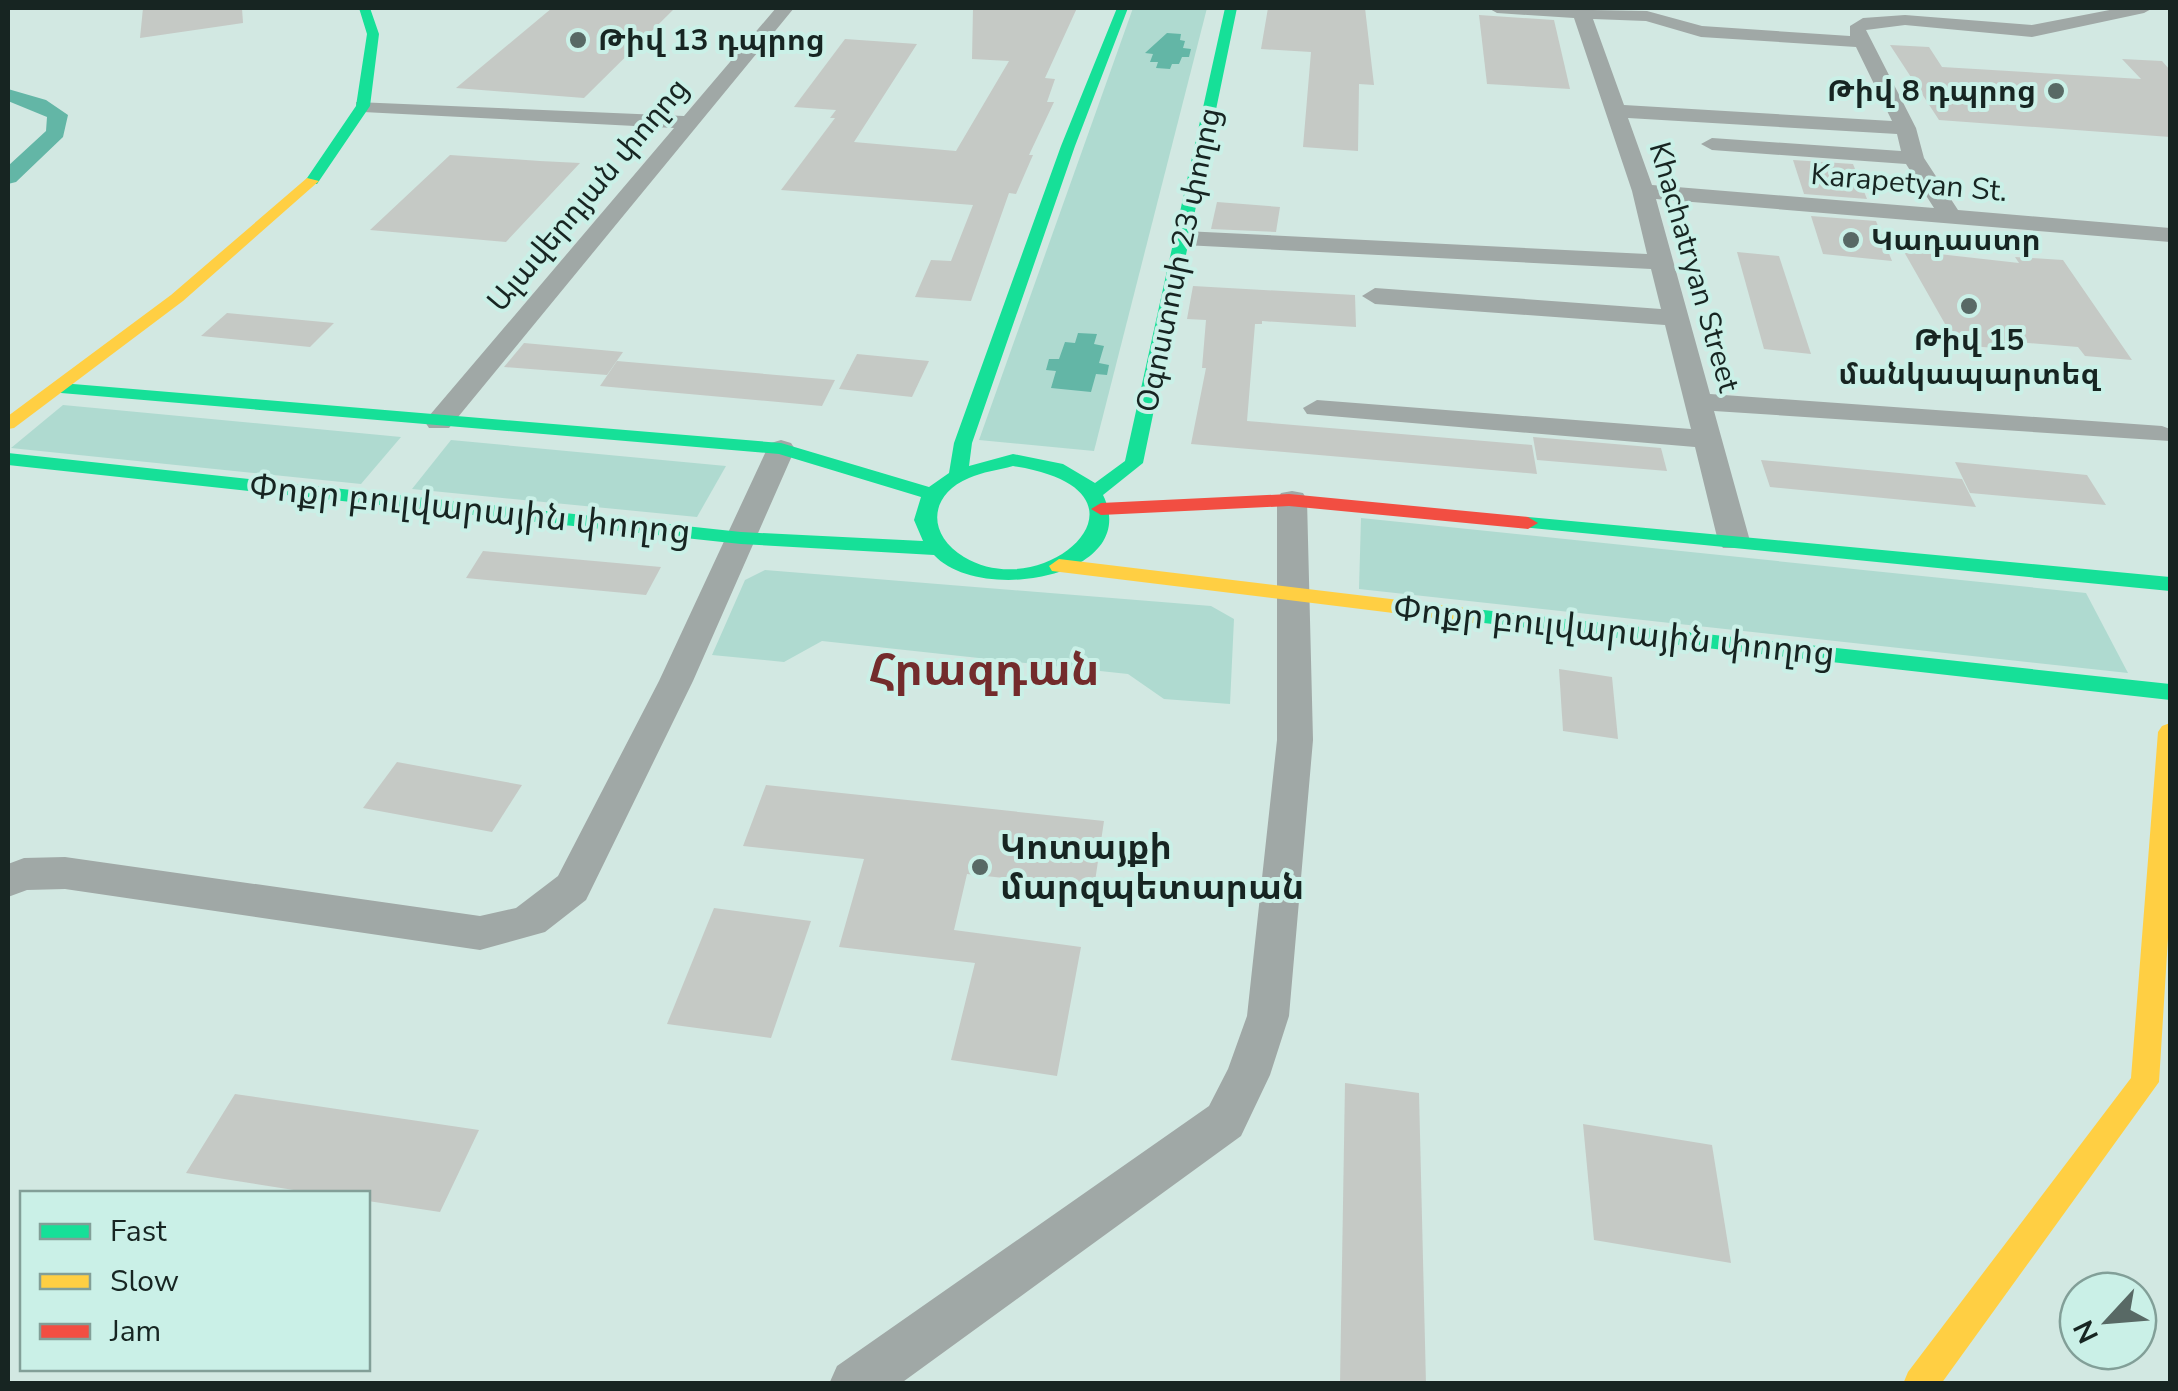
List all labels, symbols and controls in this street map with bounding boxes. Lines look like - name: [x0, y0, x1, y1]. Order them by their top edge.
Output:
- place label: Թիվ 13 դպրոց: [598, 20, 825, 61]
- marker: Թիվ 13 դպրոց: [567, 29, 589, 51]
- street label: Ալավերդյան փողոց: [478, 69, 698, 321]
- place label: Թիվ 8 դպրոց: [1827, 71, 2036, 112]
- marker: Թիվ 8 դպրոց: [2045, 80, 2067, 102]
- street label: Օգոստոսի 23 փողոց: [1127, 104, 1231, 416]
- street label: Khachatryan Street: [1639, 137, 1749, 397]
- street label: Karapetyan St.: [1809, 154, 2009, 212]
- place label: Կադաստր: [1871, 220, 2041, 261]
- marker: Կադաստր: [1840, 229, 1862, 251]
- marker: Թիվ 15 մանկապարտեզ: [1958, 295, 1980, 317]
- place label: Թիվ 15 մանկապարտեզ: [1838, 320, 2101, 395]
- street label: Փոքր բուլվարային փողոց: [247, 462, 693, 556]
- street label: Փոքր բուլվարային փողոց: [1391, 584, 1837, 678]
- district label: Հրազդան: [868, 640, 1100, 701]
- place label: Կոտայքի մարզպետարան: [1000, 824, 1304, 911]
- marker: Կոտայքի մարզպետարան: [969, 856, 991, 878]
- legend: [20, 1191, 370, 1371]
- text: Fast: [110, 1211, 167, 1252]
- text: Slow: [110, 1261, 179, 1302]
- north arrow: [2058, 1271, 2158, 1371]
- text: Jam: [109, 1311, 161, 1352]
- text: N: [2065, 1314, 2108, 1349]

